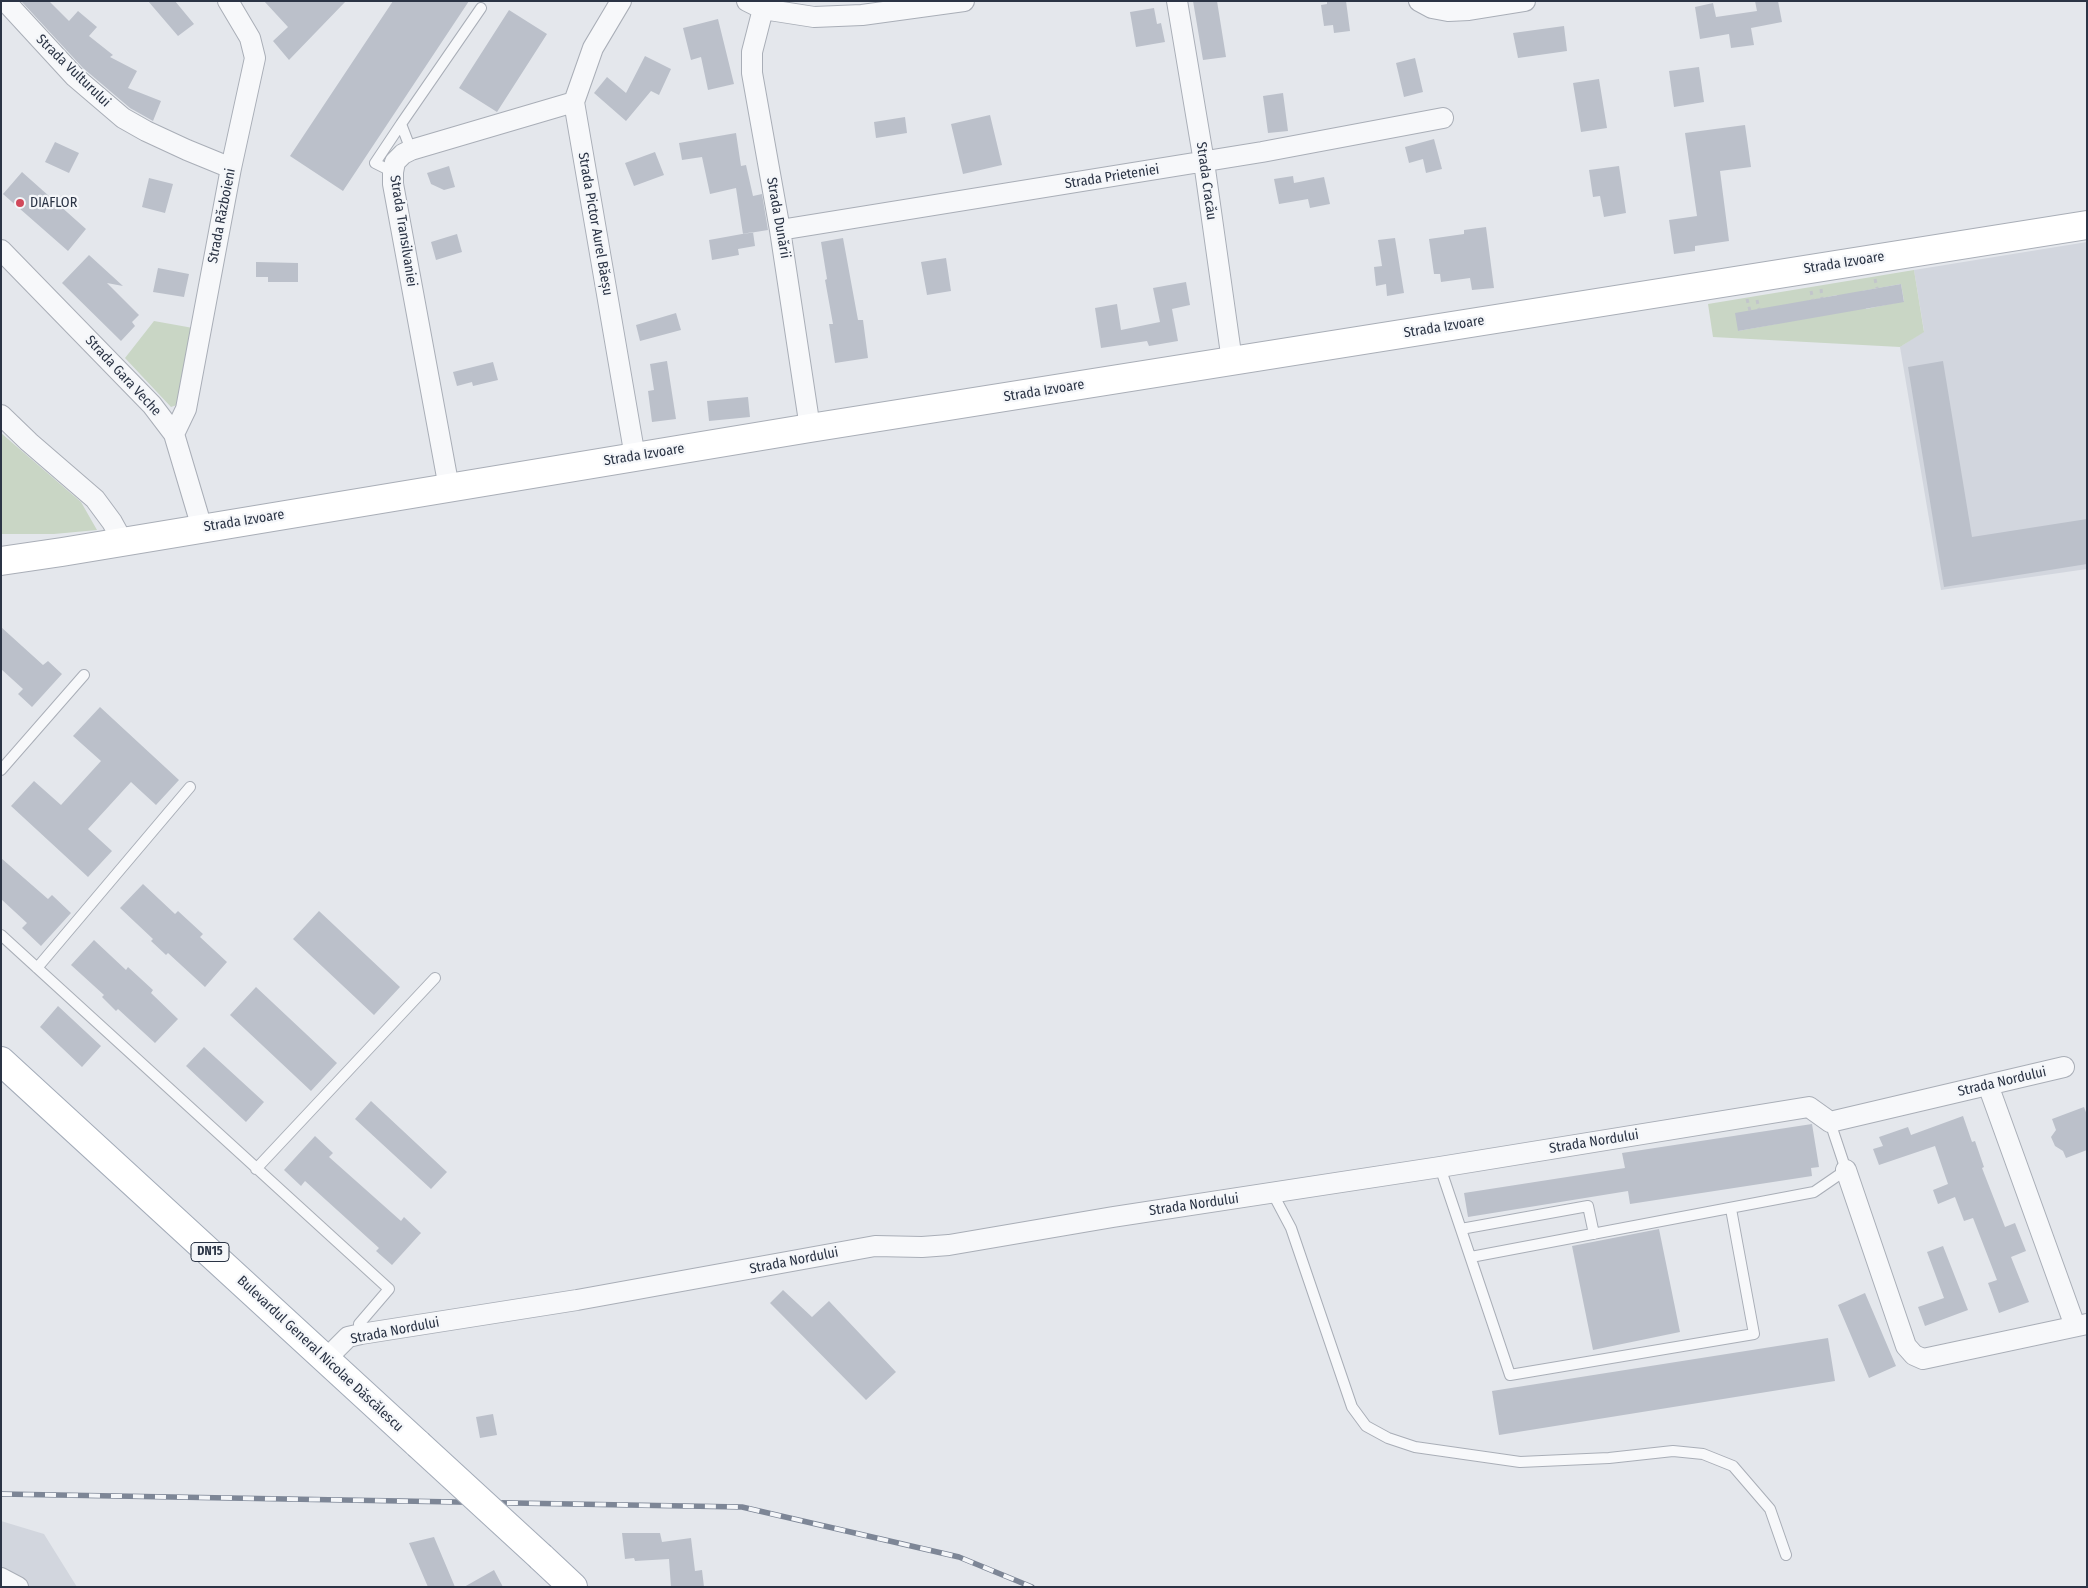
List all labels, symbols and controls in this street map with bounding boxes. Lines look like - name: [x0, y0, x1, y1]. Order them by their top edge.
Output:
- street label: Strada Vulturului: [32, 31, 114, 111]
- street label: Strada Cracău: [1192, 141, 1220, 221]
- street label: Strada Pictor Aurel Băeșu: [574, 151, 616, 297]
- street label: Strada Prieteniei: [1064, 161, 1160, 193]
- street label: Strada Războieni: [205, 167, 239, 265]
- street label: Strada Transilvaniei: [386, 174, 420, 288]
- street label: Strada Dunării: [763, 176, 793, 260]
- place label: DIAFLOR: [30, 195, 77, 211]
- marker: DIAFLOR: [14, 197, 26, 209]
- street label: Strada Izvoare: [1803, 248, 1885, 278]
- street label: Strada Izvoare: [1403, 312, 1485, 342]
- street label: Strada Gara Veche: [81, 332, 165, 420]
- street label: Strada Izvoare: [1003, 376, 1085, 406]
- street label: Strada Izvoare: [603, 440, 685, 470]
- street label: Strada Izvoare: [203, 506, 285, 536]
- street label: Strada Nordului: [1956, 1064, 2048, 1100]
- street label: Strada Nordului: [1548, 1127, 1640, 1157]
- street label: Strada Nordului: [1148, 1190, 1240, 1220]
- road number: DN15: [191, 1242, 229, 1262]
- street label: Strada Nordului: [748, 1244, 840, 1278]
- street label: Bulevardul General Nicolae Dăscălescu: [233, 1273, 407, 1435]
- street label: Strada Nordului: [349, 1314, 441, 1348]

